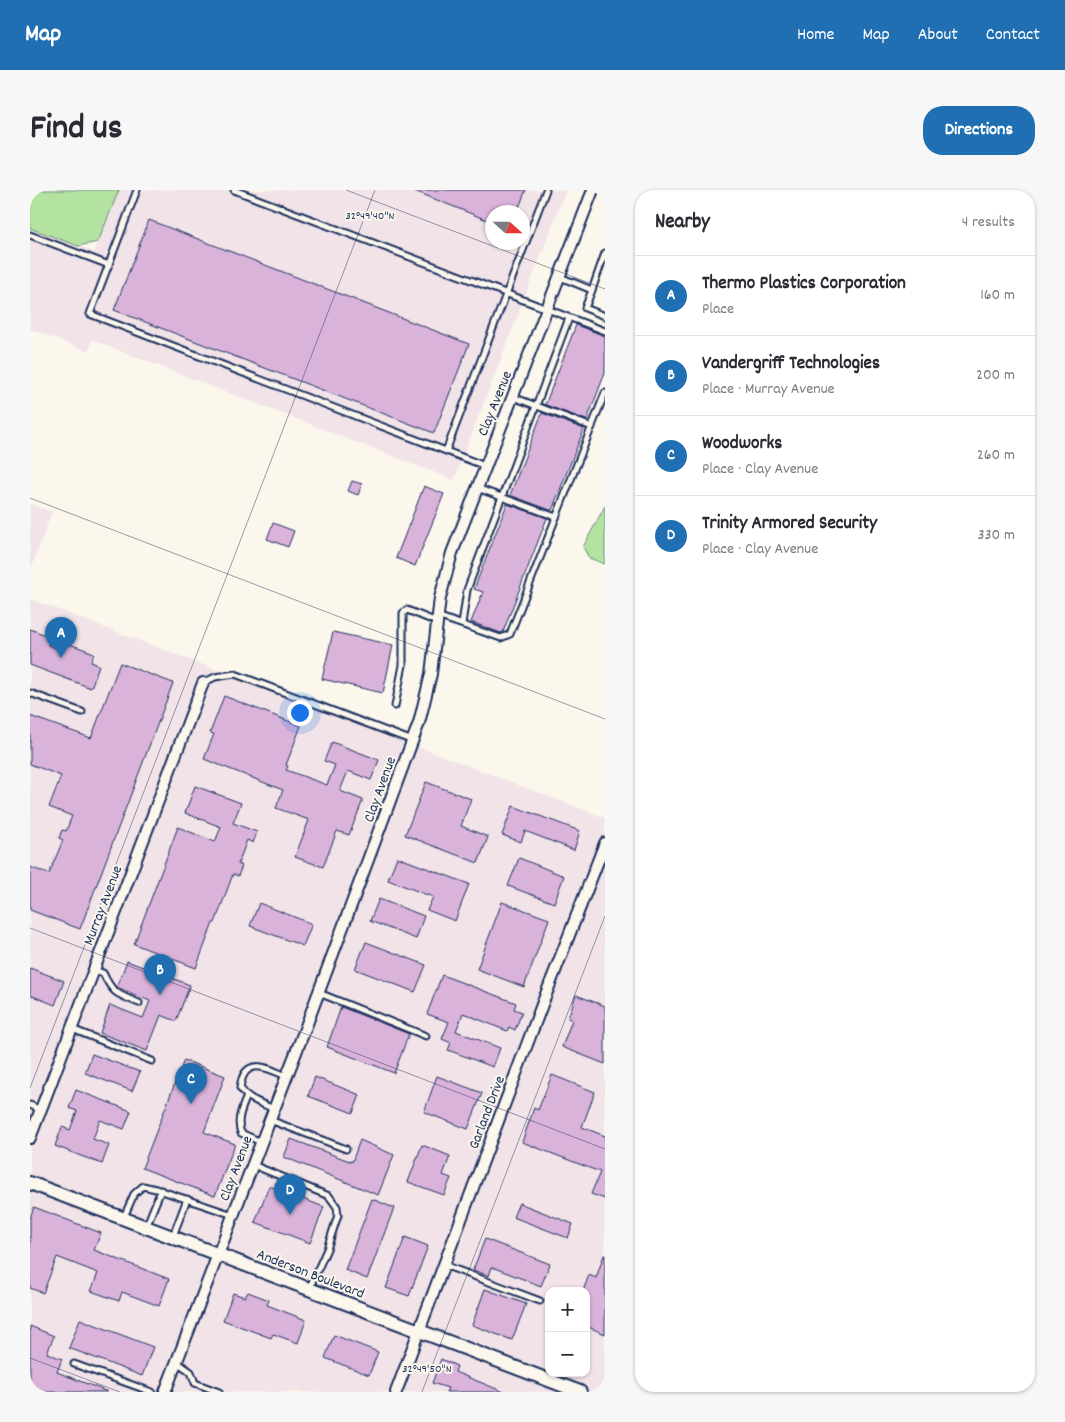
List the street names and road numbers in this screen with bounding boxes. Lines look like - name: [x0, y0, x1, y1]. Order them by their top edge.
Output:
- street label: Clay Avenue: [473, 367, 519, 440]
- street label: Clay Avenue: [359, 753, 403, 826]
- street label: Murray Avenue: [79, 862, 129, 949]
- street label: Garland Drive: [464, 1072, 512, 1153]
- street label: Clay Avenue: [214, 1132, 260, 1205]
- street label: Anderson Boulevard: [253, 1244, 367, 1306]

